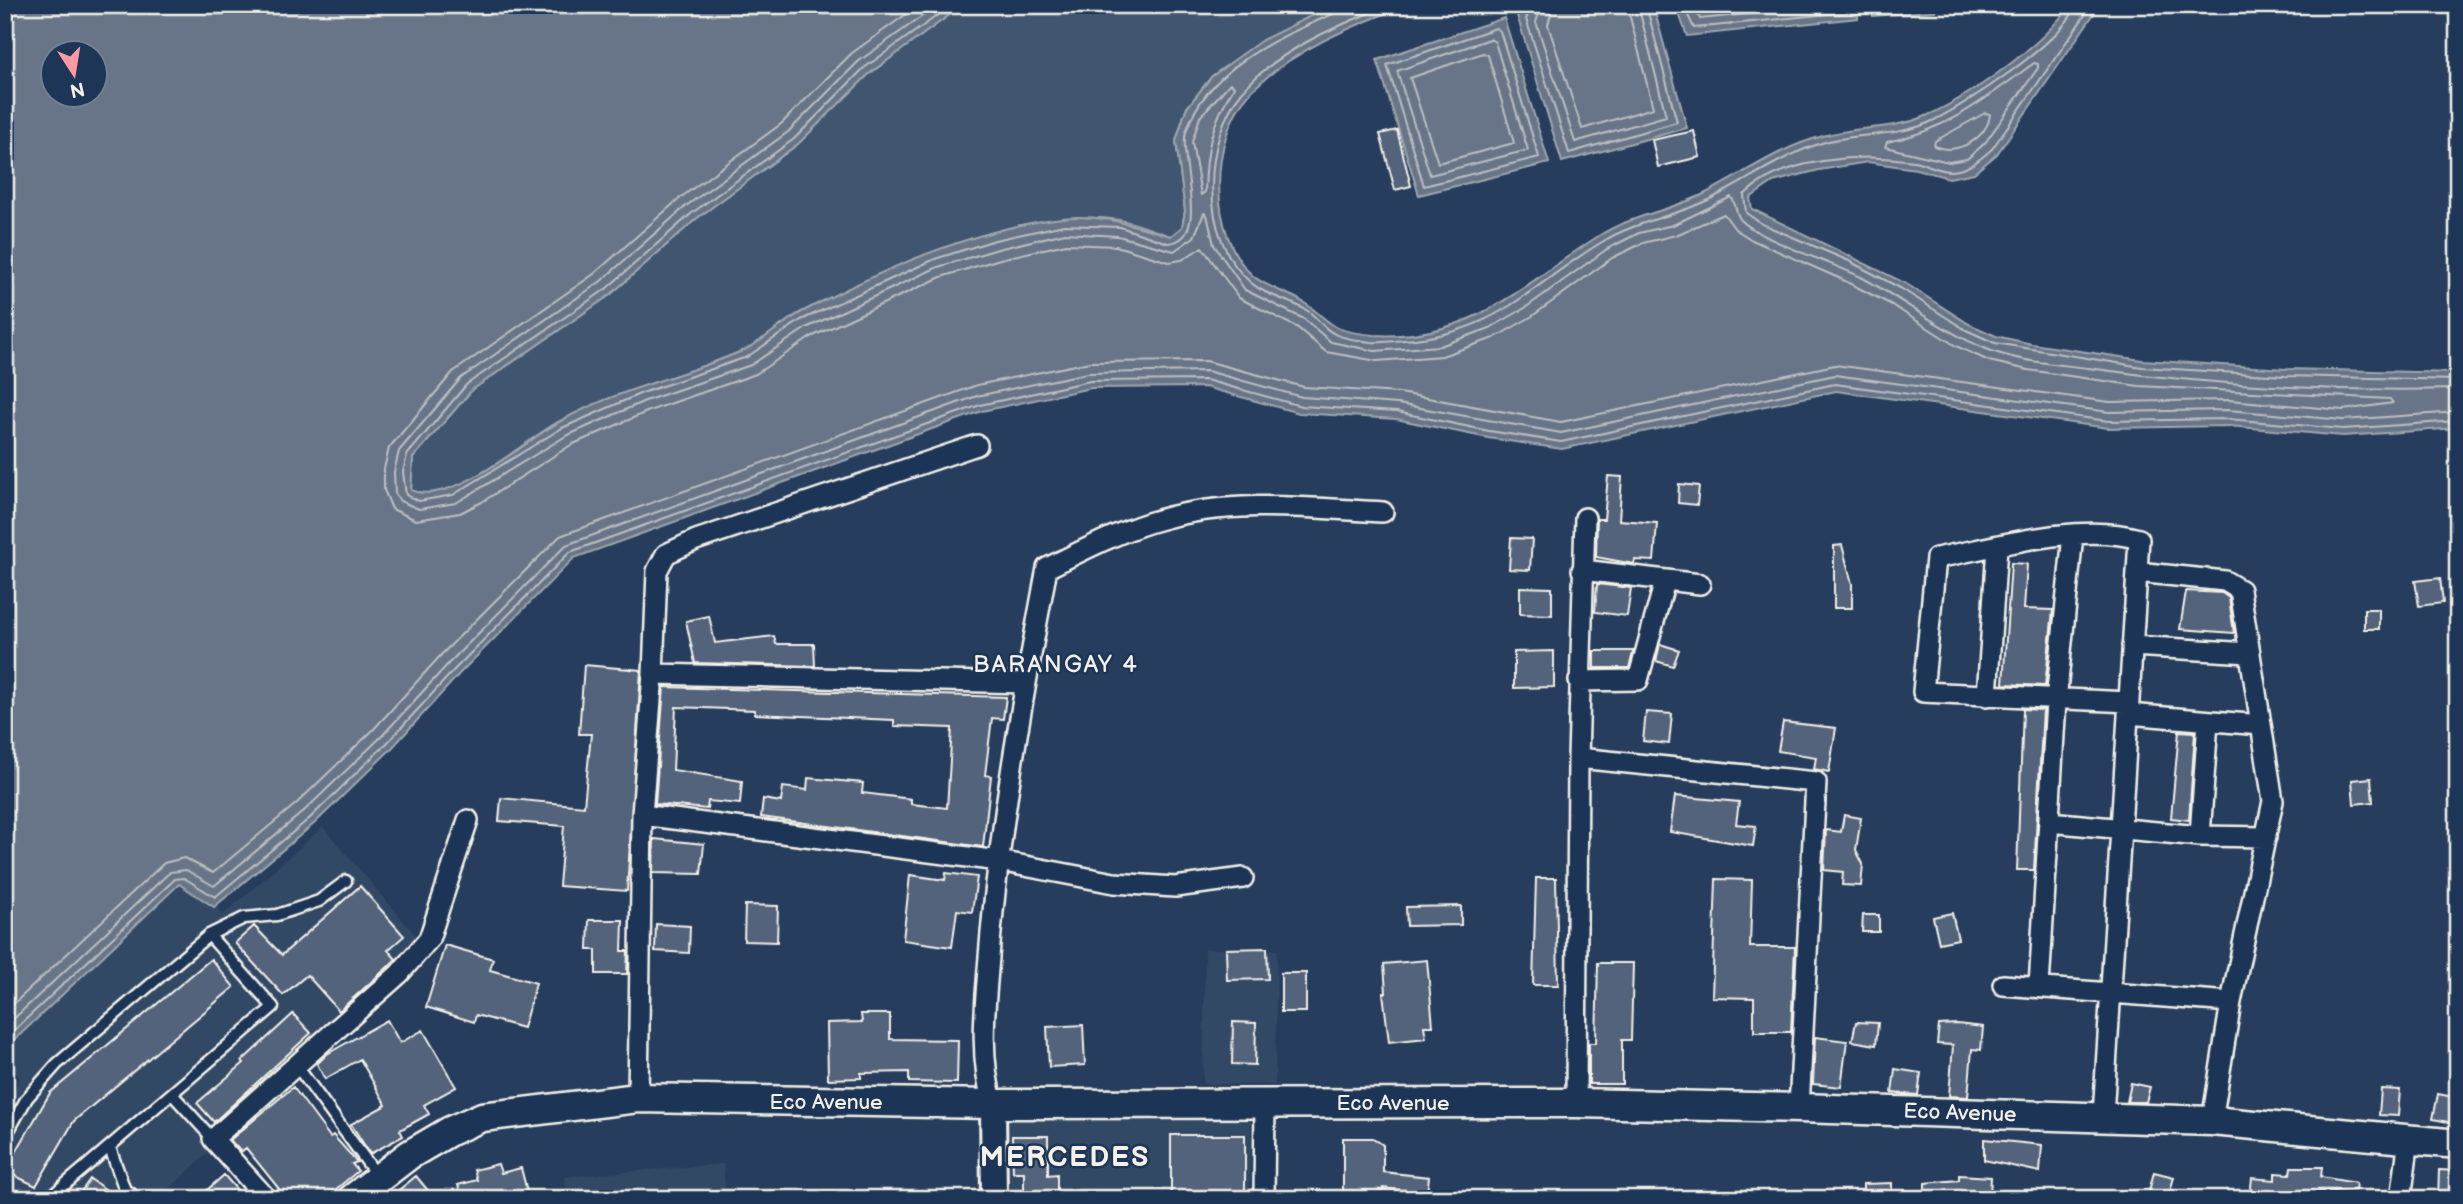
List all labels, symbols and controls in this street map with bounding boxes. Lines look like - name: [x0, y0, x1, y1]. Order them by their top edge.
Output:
- north arrow: [38, 38, 108, 108]
- text: N: [68, 76, 87, 102]
- district label: BARANGAY 4: [973, 650, 1139, 679]
- street label: Eco Avenue: [769, 1090, 883, 1115]
- street label: Eco Avenue: [1336, 1091, 1450, 1116]
- street label: Eco Avenue: [1903, 1099, 2017, 1127]
- district label: MERCEDES: [980, 1141, 1150, 1174]

